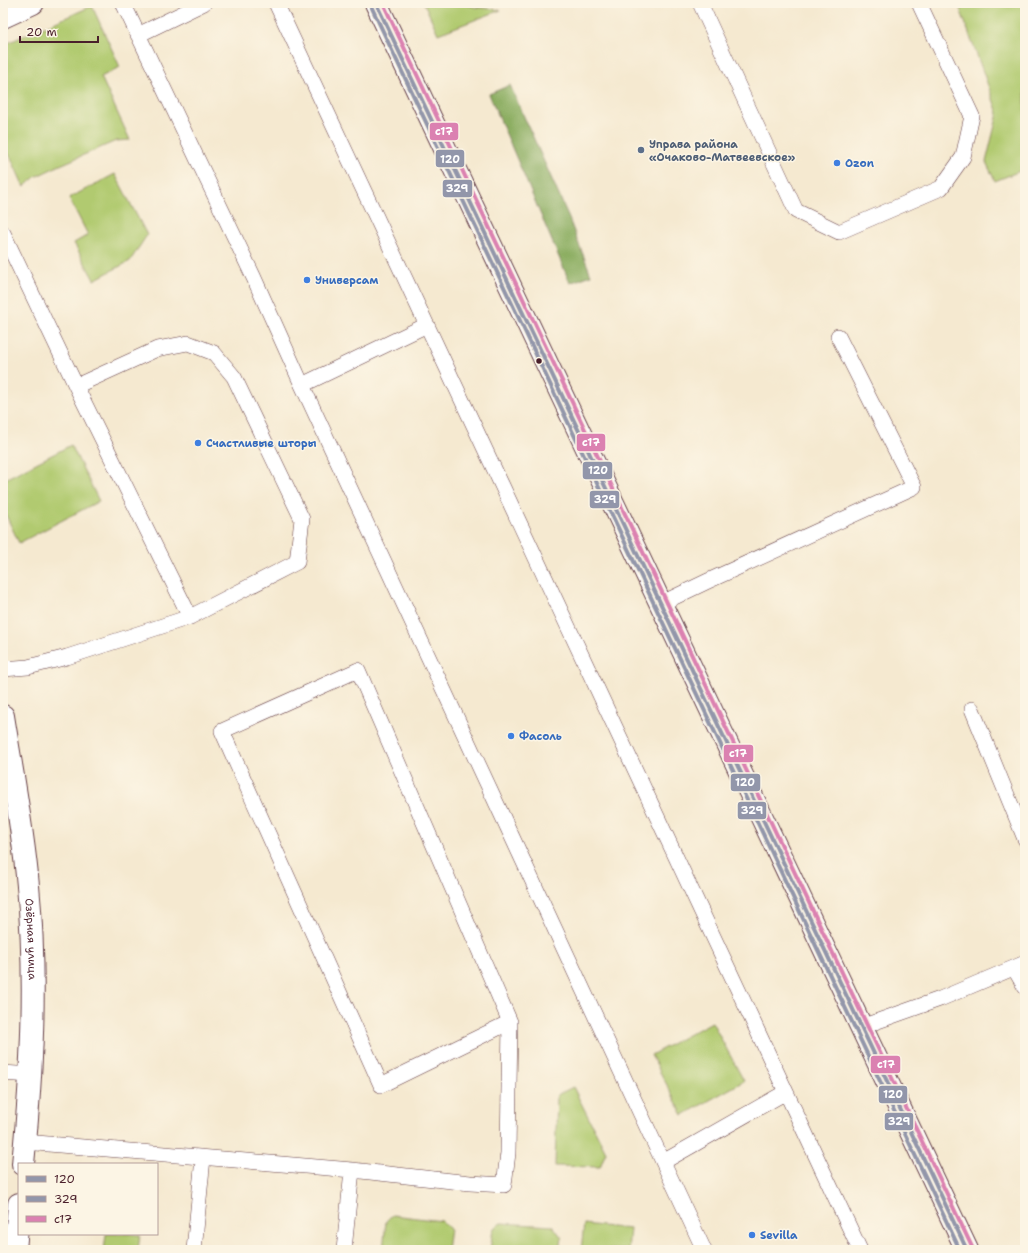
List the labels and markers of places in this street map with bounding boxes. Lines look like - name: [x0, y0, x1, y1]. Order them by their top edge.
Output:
- place label: Управа района «Очаково-Матвеевское»: [649, 137, 796, 165]
- marker: Управа района «Очаково-Матвеевское»: [636, 145, 646, 155]
- place label: Ozon: [845, 156, 875, 171]
- marker: Ozon: [832, 158, 842, 168]
- place label: Универсам: [315, 273, 378, 288]
- marker: Универсам: [302, 275, 312, 285]
- unlabelled marker: [534, 356, 544, 366]
- place label: Счастливые шторы: [206, 436, 317, 451]
- marker: Счастливые шторы: [193, 438, 203, 448]
- place label: Фасоль: [519, 729, 562, 744]
- marker: Фасоль: [506, 731, 516, 741]
- place label: Sevilla: [760, 1228, 798, 1243]
- marker: Sevilla: [747, 1230, 757, 1240]

